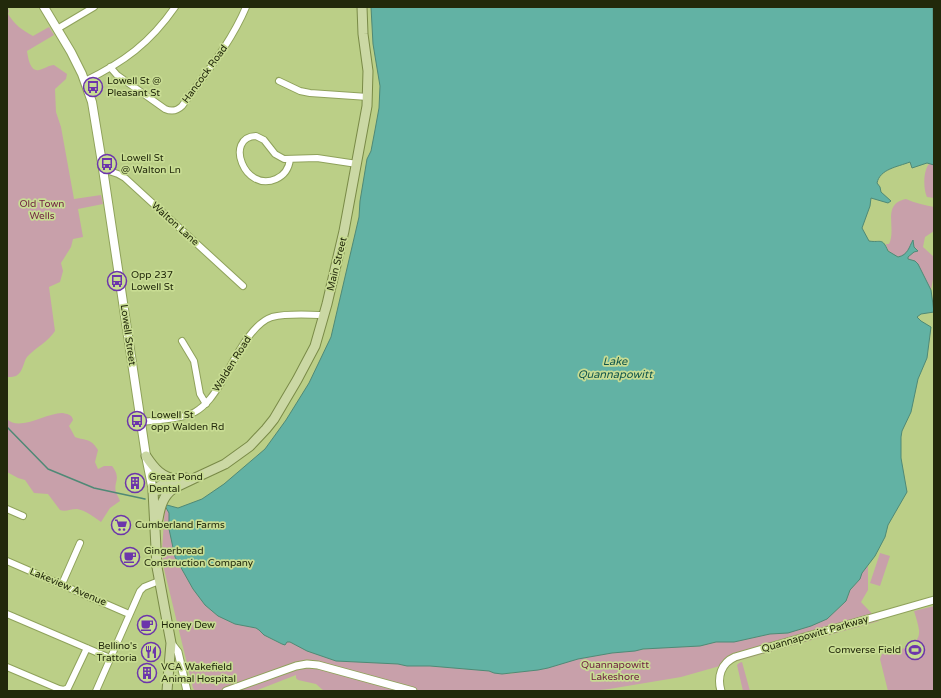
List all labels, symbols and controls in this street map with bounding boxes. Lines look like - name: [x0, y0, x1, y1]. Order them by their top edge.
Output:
- street label: Hancock Road: [180, 43, 230, 105]
- place label: Lowell St @ Pleasant St: [107, 75, 161, 99]
- bus stop icon: Lowell St @ Pleasant St: [82, 76, 104, 98]
- place label: Lowell St @ Walton Ln: [121, 152, 181, 176]
- bus stop icon: Lowell St @ Walton Ln: [96, 153, 118, 175]
- park label: Old Town Wells: [20, 198, 64, 222]
- street label: Walton Lane: [149, 200, 201, 249]
- street label: Main Street: [325, 236, 350, 292]
- place label: Opp 237 Lowell St: [131, 269, 174, 293]
- bus stop icon: Opp 237 Lowell St: [106, 270, 128, 292]
- street label: Lowell Street: [118, 304, 138, 366]
- street label: Walden Road: [210, 334, 254, 394]
- water label: Lake Quannapowitt: [578, 355, 654, 381]
- place label: Lowell St opp Walden Rd: [151, 409, 224, 433]
- bus stop icon: Lowell St opp Walden Rd: [126, 410, 148, 432]
- place label: Great Pond Dental: [149, 471, 203, 495]
- building icon: Great Pond Dental: [124, 472, 146, 494]
- supermarket icon: Cumberland Farms: [110, 514, 132, 536]
- place label: Cumberland Farms: [135, 519, 225, 531]
- place label: Gingerbread Construction Company: [144, 545, 254, 569]
- cafe icon: Gingerbread Construction Company: [119, 546, 141, 568]
- street label: Lakeview Avenue: [28, 565, 108, 609]
- street label: Quannapowitt Parkway: [760, 613, 870, 655]
- cafe icon: Honey Dew: [136, 614, 158, 636]
- place label: Honey Dew: [161, 619, 215, 631]
- sports icon: Comverse Field: [904, 639, 926, 661]
- place label: Bellino's Trattoria: [97, 640, 137, 664]
- restaurant icon: Bellino's Trattoria: [140, 641, 162, 663]
- place label: Comverse Field: [828, 644, 901, 656]
- park label: Quannapowitt Lakeshore: [581, 659, 649, 683]
- place label: VCA Wakefield Animal Hospital: [161, 661, 236, 685]
- building icon: VCA Wakefield Animal Hospital: [136, 662, 158, 684]

